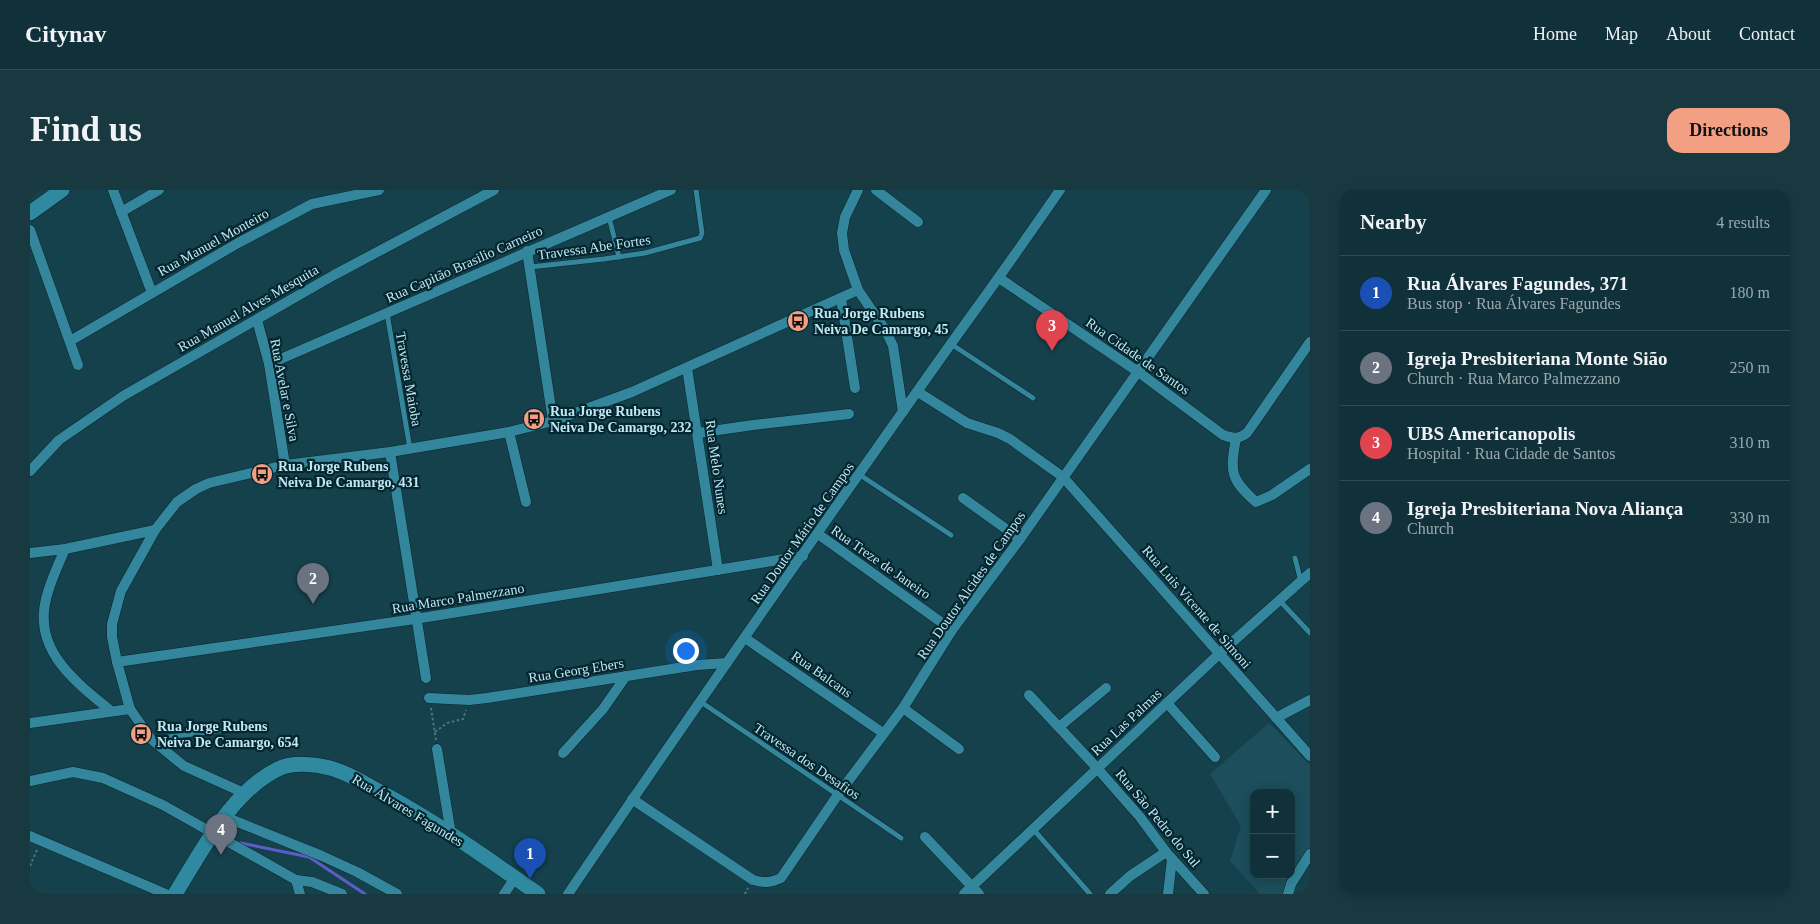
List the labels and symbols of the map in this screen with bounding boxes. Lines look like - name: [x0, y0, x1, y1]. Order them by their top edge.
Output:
- street label: Rua Manuel Monteiro: [155, 206, 271, 279]
- street label: Rua Capitão Brasilio Carneiro: [384, 223, 545, 306]
- street label: Travessa Abe Fortes: [537, 232, 651, 263]
- street label: Rua Manuel Alves Mesquita: [175, 262, 322, 355]
- place label: Rua Jorge Rubens Neiva De Camargo, 45: [814, 306, 949, 337]
- bus stop icon: Rua Jorge Rubens Neiva De Camargo, 45: [786, 309, 810, 333]
- pin: 3: [1036, 310, 1068, 351]
- street label: Rua Cidade de Santos: [1083, 315, 1193, 398]
- street label: Travessa Maioba: [393, 331, 424, 428]
- street label: Rua Avelar e Silva: [267, 337, 302, 443]
- place label: Rua Jorge Rubens Neiva De Camargo, 232: [550, 404, 692, 435]
- bus stop icon: Rua Jorge Rubens Neiva De Camargo, 232: [522, 407, 546, 431]
- street label: Rua Melo Nunes: [702, 419, 731, 515]
- place label: Rua Jorge Rubens Neiva De Camargo, 431: [278, 459, 420, 490]
- street label: Rua Doutor Mário de Campos: [748, 460, 857, 607]
- bus stop icon: Rua Jorge Rubens Neiva De Camargo, 431: [250, 462, 274, 486]
- street label: Rua Doutor Alcides de Campos: [914, 508, 1028, 662]
- street label: Rua Treze de Janeiro: [828, 522, 933, 602]
- street label: Rua Luis Vicente de Simoni: [1139, 543, 1254, 672]
- pin: 2: [297, 563, 329, 604]
- street label: Rua Marco Palmezzano: [391, 581, 525, 616]
- your location: [673, 638, 699, 664]
- street label: Rua Balcans: [789, 648, 855, 701]
- street label: Rua Georg Ebers: [527, 656, 625, 685]
- street label: Rua Las Palmas: [1088, 686, 1164, 759]
- place label: Rua Jorge Rubens Neiva De Camargo, 654: [157, 719, 299, 750]
- street label: Travessa dos Desafios: [751, 720, 863, 802]
- bus stop icon: Rua Jorge Rubens Neiva De Camargo, 654: [129, 722, 153, 746]
- street label: Rua São Pedro do Sul: [1112, 766, 1203, 870]
- street label: Rua Álvares Fagundes: [350, 770, 466, 850]
- pin: 4: [205, 814, 237, 855]
- pin: 1: [514, 838, 546, 879]

